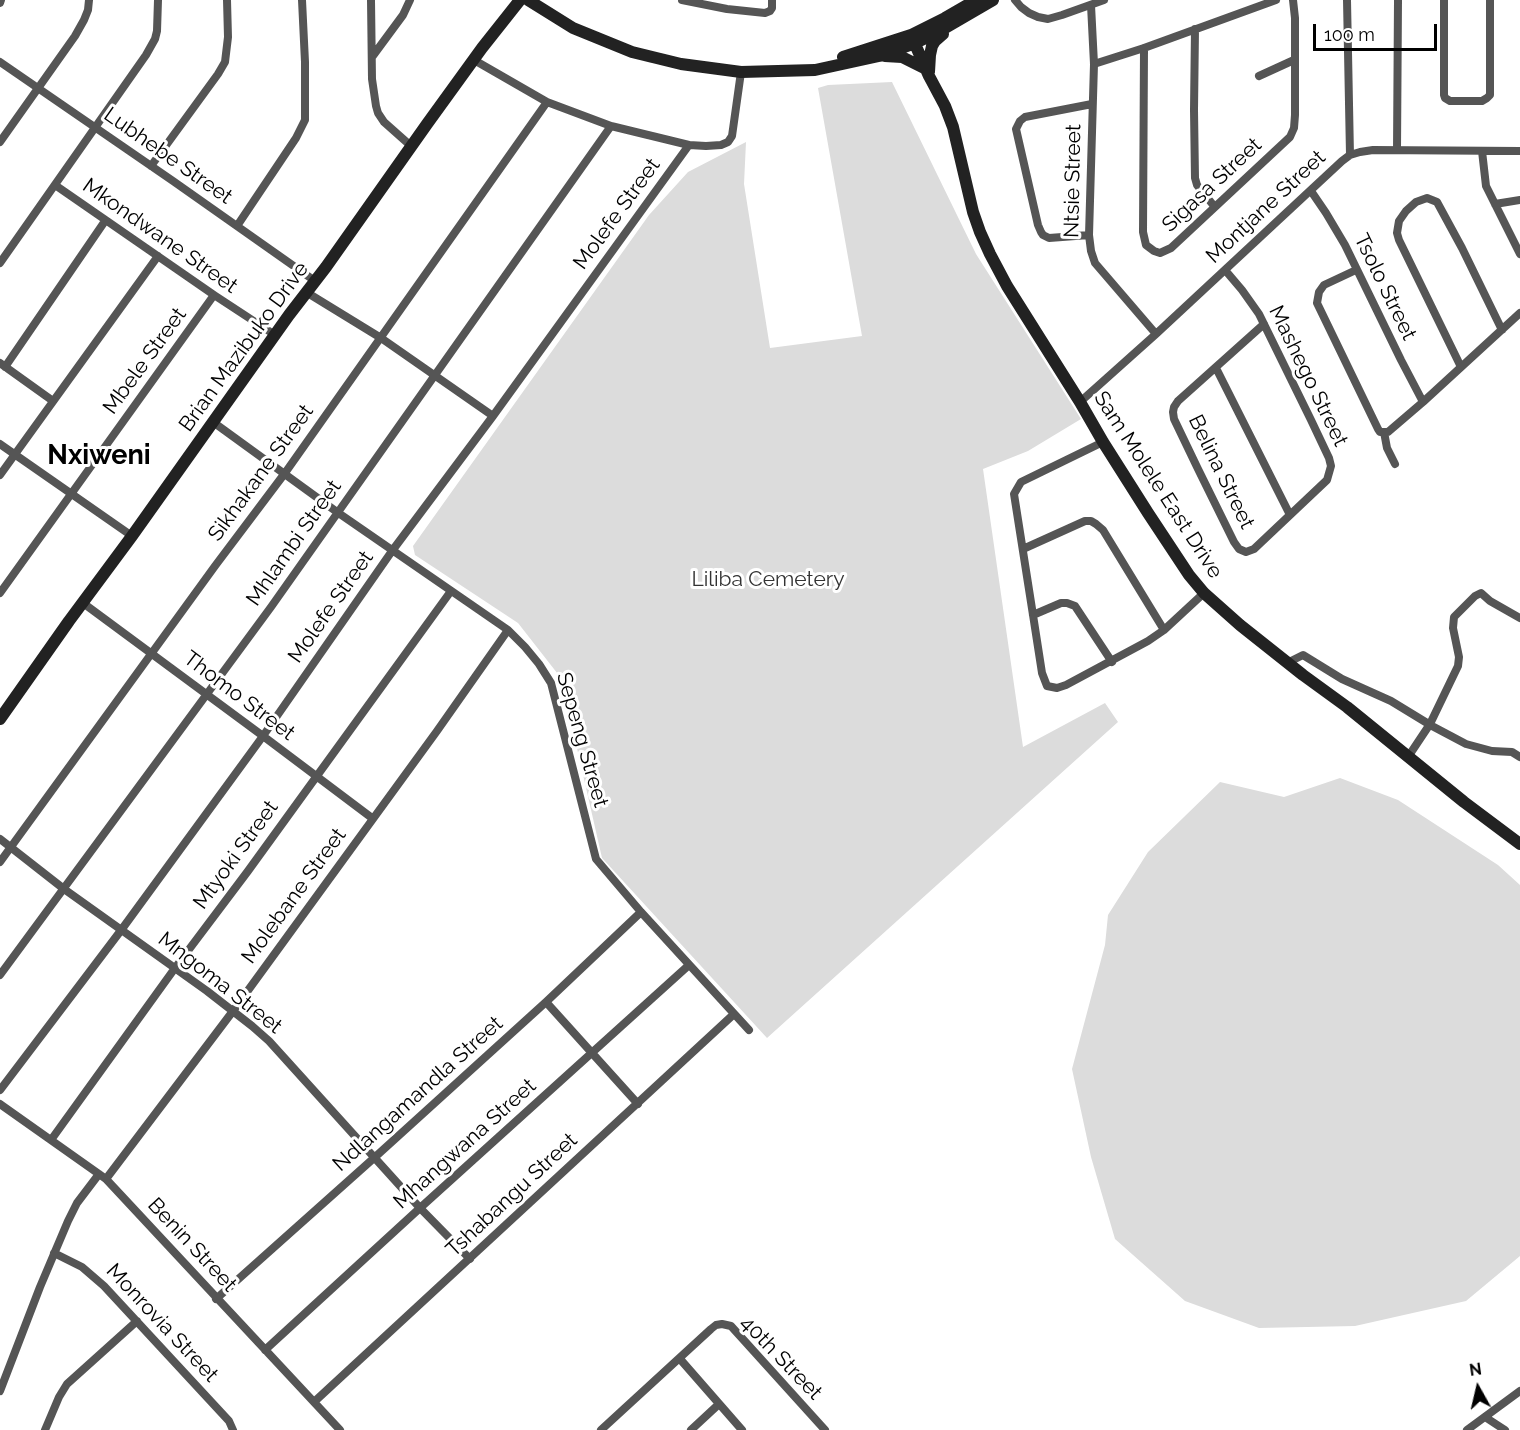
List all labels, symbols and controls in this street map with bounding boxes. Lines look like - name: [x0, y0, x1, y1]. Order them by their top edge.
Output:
- scale bar: [1316, 12, 1440, 50]
- text: 100 m: [1324, 24, 1375, 45]
- street label: Lubhebe Street: [99, 102, 237, 210]
- street label: Ntsie Street: [1059, 124, 1087, 238]
- street label: Sigasa Street: [1157, 133, 1267, 237]
- street label: Montjane Street: [1201, 145, 1331, 269]
- street label: Molefe Street: [568, 154, 666, 274]
- street label: Mkondwane Street: [78, 173, 242, 299]
- street label: Tsolo Street: [1348, 230, 1422, 344]
- street label: Brian Mazibuko Drive: [174, 257, 314, 437]
- street label: Mashego Street: [1263, 301, 1353, 451]
- street label: Mbele Street: [98, 303, 192, 419]
- street label: Sam Molele East Drive: [1088, 387, 1228, 583]
- street label: Sikhakane Street: [203, 400, 319, 546]
- street label: Belina Street: [1183, 411, 1259, 533]
- district label: Nxiweni: [47, 440, 151, 472]
- street label: Mhlambi Street: [241, 475, 347, 611]
- street label: Molefe Street: [283, 546, 379, 668]
- park label: Liliba Cemetery: [691, 567, 845, 593]
- street label: Thomo Street: [178, 646, 300, 746]
- street label: Sepeng Street: [551, 670, 613, 810]
- street label: Mtyoki Street: [188, 796, 284, 914]
- street label: Molebane Street: [236, 823, 352, 969]
- street label: Mngoma Street: [153, 927, 287, 1039]
- street label: Ndlangamandla Street: [328, 1011, 508, 1177]
- street label: Mhangwana Street: [389, 1073, 541, 1215]
- street label: Tshabangu Street: [441, 1128, 583, 1262]
- street label: Benin Street: [142, 1193, 242, 1297]
- street label: Monrovia Street: [101, 1258, 223, 1388]
- street label: 40th Street: [735, 1311, 827, 1405]
- north arrow: [1448, 1358, 1508, 1418]
- text: N: [1468, 1359, 1483, 1380]

